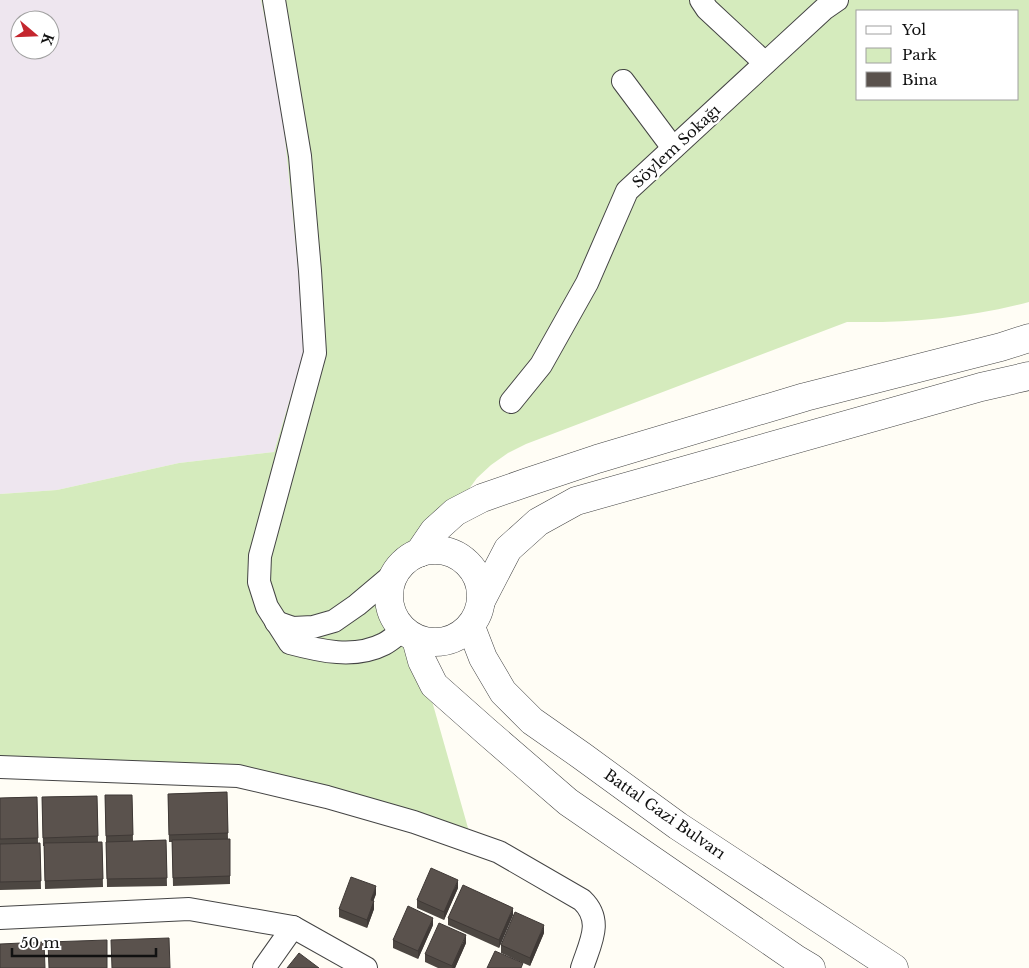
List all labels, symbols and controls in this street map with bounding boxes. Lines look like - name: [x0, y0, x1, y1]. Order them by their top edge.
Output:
- north arrow: [10, 10, 60, 60]
- legend: [856, 10, 1019, 100]
- text: Yol: [901, 20, 926, 39]
- text: K: [37, 31, 58, 48]
- text: Park: [902, 45, 938, 64]
- text: Bina: [902, 70, 938, 89]
- street label: Söylem Sokağı: [628, 100, 724, 192]
- street label: Battal Gazi Bulvarı: [601, 765, 729, 863]
- scale bar: [12, 926, 156, 958]
- text: 50 m: [20, 933, 60, 952]

